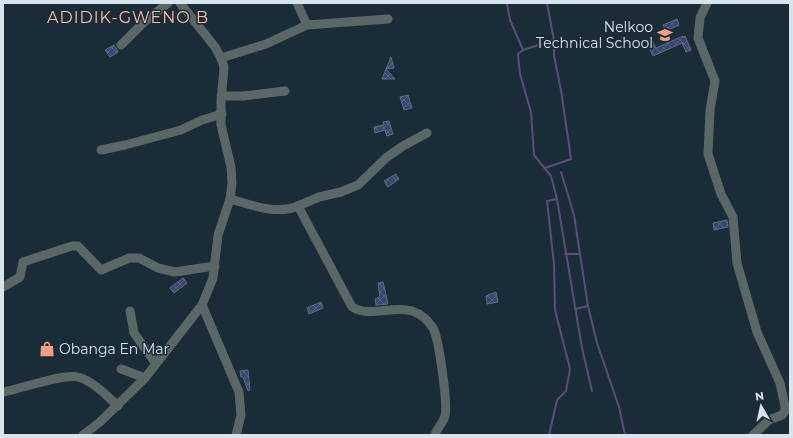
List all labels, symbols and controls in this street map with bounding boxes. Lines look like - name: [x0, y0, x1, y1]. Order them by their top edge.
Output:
- district label: ADIDIK-GWENO B: [47, 8, 209, 27]
- place label: Nelkoo Technical School: [536, 18, 653, 52]
- school or university icon: Nelkoo Technical School: [656, 26, 674, 44]
- shop icon: Obanga En Mar: [38, 340, 56, 358]
- place label: Obanga En Mar: [59, 340, 170, 358]
- north arrow: [741, 386, 781, 426]
- text: N: [754, 389, 765, 404]

